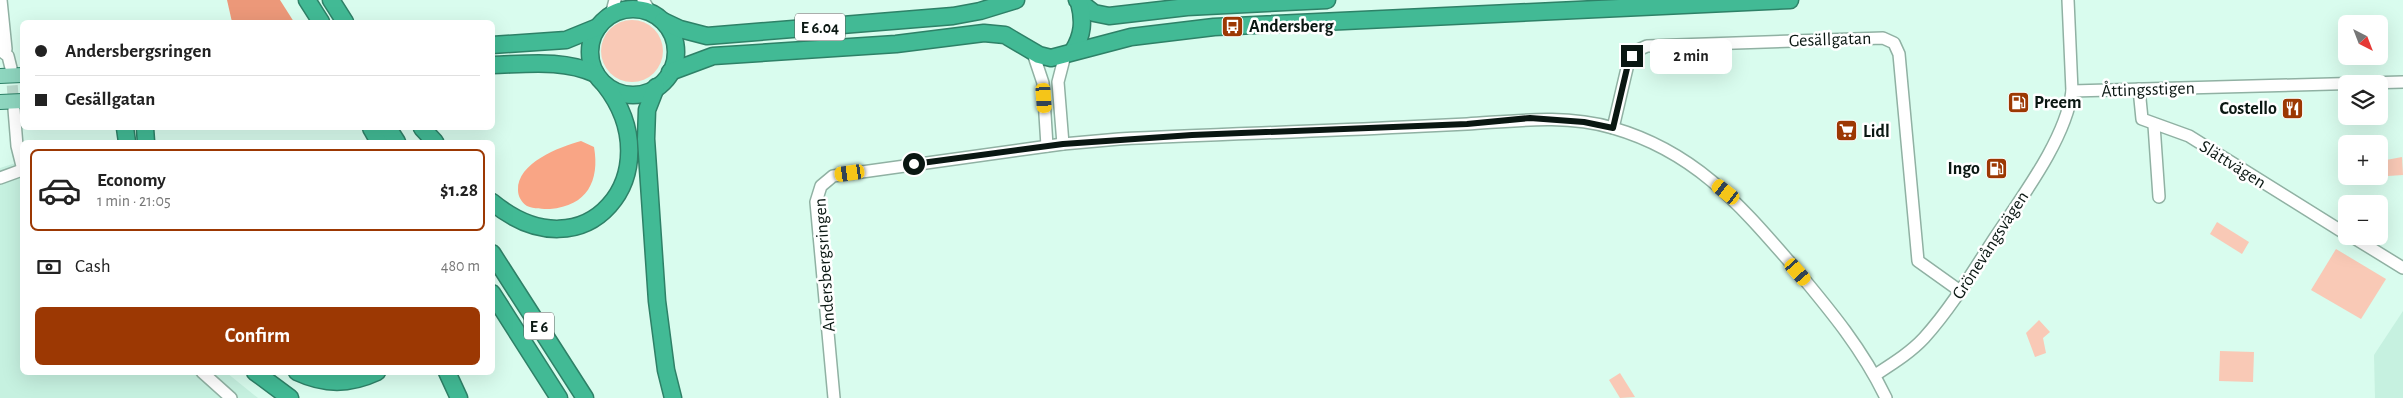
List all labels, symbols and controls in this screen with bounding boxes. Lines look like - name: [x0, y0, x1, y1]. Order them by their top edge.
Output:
- road number: E 6.04: [795, 14, 845, 41]
- bus stop icon: Andersberg: [1221, 14, 1245, 38]
- north arrow: [2338, 15, 2388, 65]
- map controls: [2338, 15, 2388, 245]
- place label: Andersberg: [1249, 18, 1334, 36]
- street label: Gesällgatan: [1788, 30, 1872, 50]
- callout: 2 min: [1650, 38, 1732, 74]
- text: Andersbergsringen: [65, 42, 212, 61]
- route end: [1621, 45, 1643, 67]
- text: 2 min: [1673, 48, 1709, 64]
- button: layers: [2338, 75, 2388, 125]
- street label: Åttingsstigen: [2101, 76, 2195, 101]
- car: [1035, 83, 1052, 113]
- text: Gesällgatan: [65, 90, 155, 109]
- fuel station icon: Preem: [2006, 90, 2030, 114]
- place label: Preem: [2034, 94, 2082, 112]
- restaurant icon: Costello: [2281, 96, 2305, 120]
- place label: Costello: [2219, 100, 2277, 118]
- supermarket icon: Lidl: [1835, 119, 1859, 143]
- place label: Lidl: [1863, 123, 1890, 141]
- button: +: [2338, 135, 2388, 185]
- street label: Slättvägen: [2196, 137, 2269, 192]
- route start: [903, 153, 925, 175]
- fuel station icon: Ingo: [1984, 156, 2008, 180]
- place label: Ingo: [1947, 160, 1980, 178]
- car: [834, 163, 865, 183]
- icon: car: [37, 168, 82, 213]
- text: Economy: [97, 171, 166, 190]
- car: [1709, 177, 1742, 207]
- text: $1.28: [440, 181, 478, 200]
- street label: Grönevångsvägen: [1949, 188, 2032, 303]
- text: 1 min · 21:05: [97, 193, 171, 209]
- button: −: [2338, 195, 2388, 245]
- street label: Andersbergsringen: [811, 197, 839, 333]
- icon: cash: [35, 253, 63, 281]
- car: [1782, 256, 1813, 288]
- text: Cash: [75, 257, 111, 276]
- text: 480 m: [441, 258, 480, 274]
- button: Confirm: [35, 307, 480, 365]
- road number: E 6: [524, 312, 554, 340]

